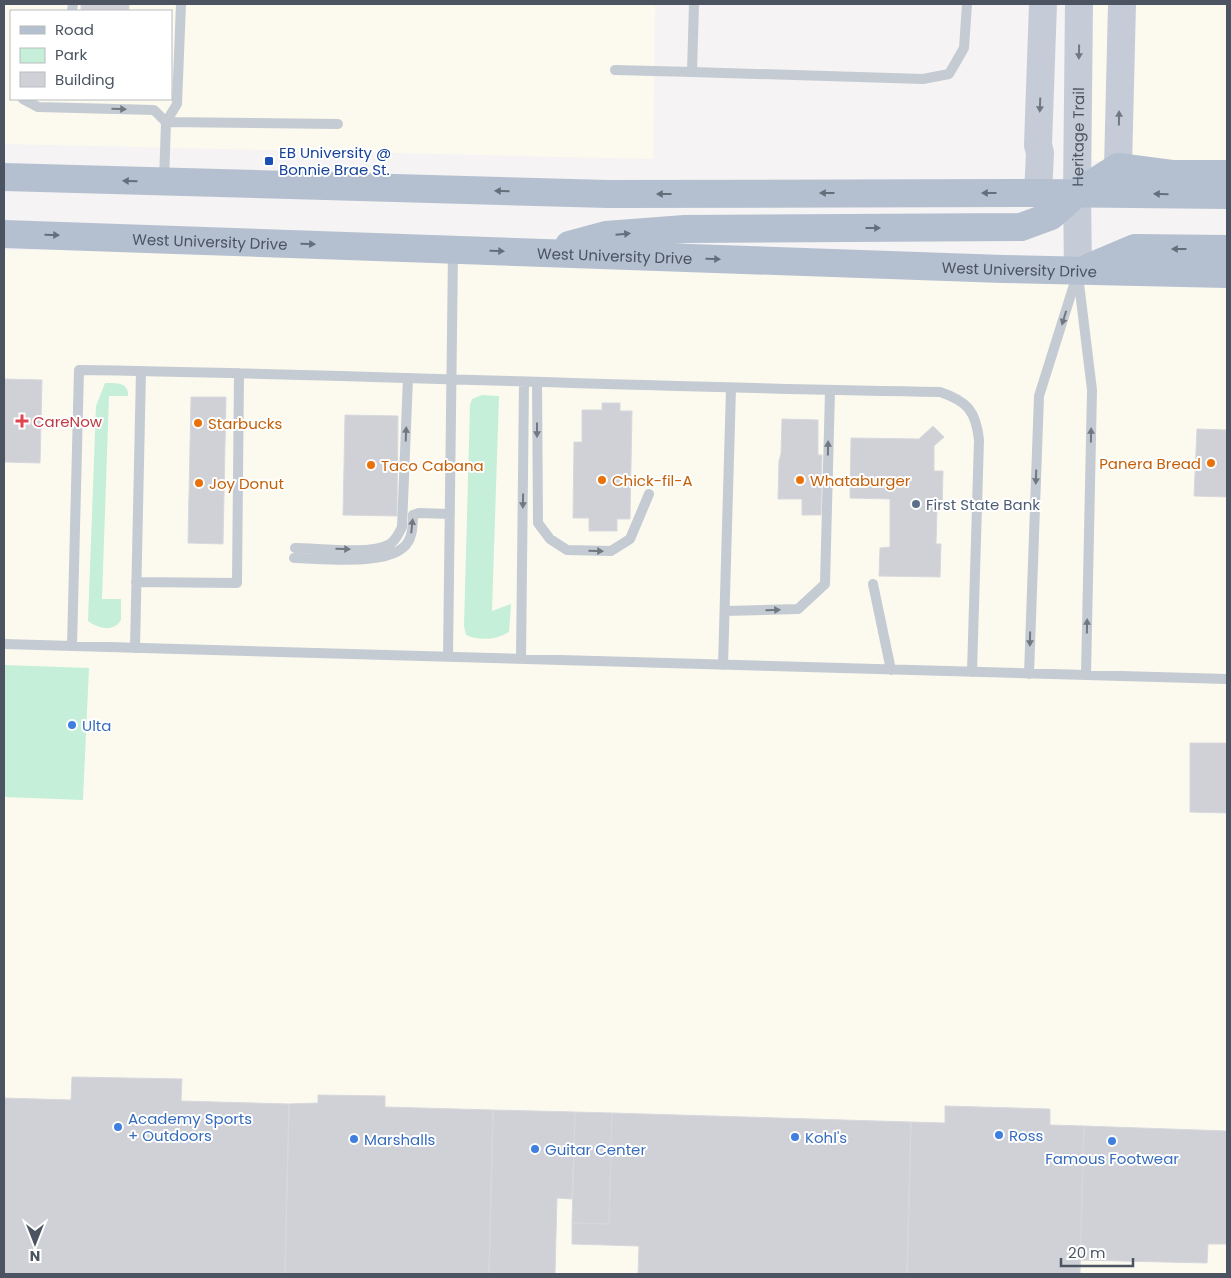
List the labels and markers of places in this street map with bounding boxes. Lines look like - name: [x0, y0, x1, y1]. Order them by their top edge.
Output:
- place label: EB University @ Bonnie Brae St.: [279, 142, 391, 180]
- marker: EB University @ Bonnie Brae St.: [263, 155, 275, 167]
- place label: CareNow: [33, 411, 103, 432]
- place label: Starbucks: [208, 413, 283, 434]
- marker: CareNow: [15, 414, 29, 428]
- marker: Starbucks: [192, 417, 204, 429]
- place label: Panera Bread: [1099, 453, 1201, 474]
- place label: Taco Cabana: [381, 455, 484, 476]
- marker: Panera Bread: [1205, 457, 1217, 469]
- marker: Taco Cabana: [365, 459, 377, 471]
- place label: Chick-fil-A: [612, 470, 693, 491]
- place label: Whataburger: [810, 470, 911, 491]
- place label: Joy Donut: [209, 473, 284, 494]
- marker: Chick-fil-A: [596, 474, 608, 486]
- marker: Whataburger: [794, 474, 806, 486]
- marker: Joy Donut: [193, 477, 205, 489]
- place label: First State Bank: [926, 494, 1040, 515]
- marker: First State Bank: [910, 498, 922, 510]
- place label: Ulta: [82, 715, 111, 736]
- marker: Ulta: [66, 719, 78, 731]
- place label: Academy Sports + Outdoors: [128, 1108, 252, 1146]
- marker: Academy Sports + Outdoors: [112, 1121, 124, 1133]
- place label: Ross: [1009, 1125, 1044, 1146]
- place label: Kohl's: [805, 1127, 847, 1148]
- place label: Marshalls: [364, 1129, 436, 1150]
- marker: Ross: [993, 1129, 1005, 1141]
- marker: Kohl's: [789, 1131, 801, 1143]
- marker: Marshalls: [348, 1133, 360, 1145]
- marker: Famous Footwear: [1106, 1135, 1118, 1147]
- place label: Guitar Center: [545, 1139, 646, 1160]
- marker: Guitar Center: [529, 1143, 541, 1155]
- place label: Famous Footwear: [1045, 1148, 1179, 1169]

